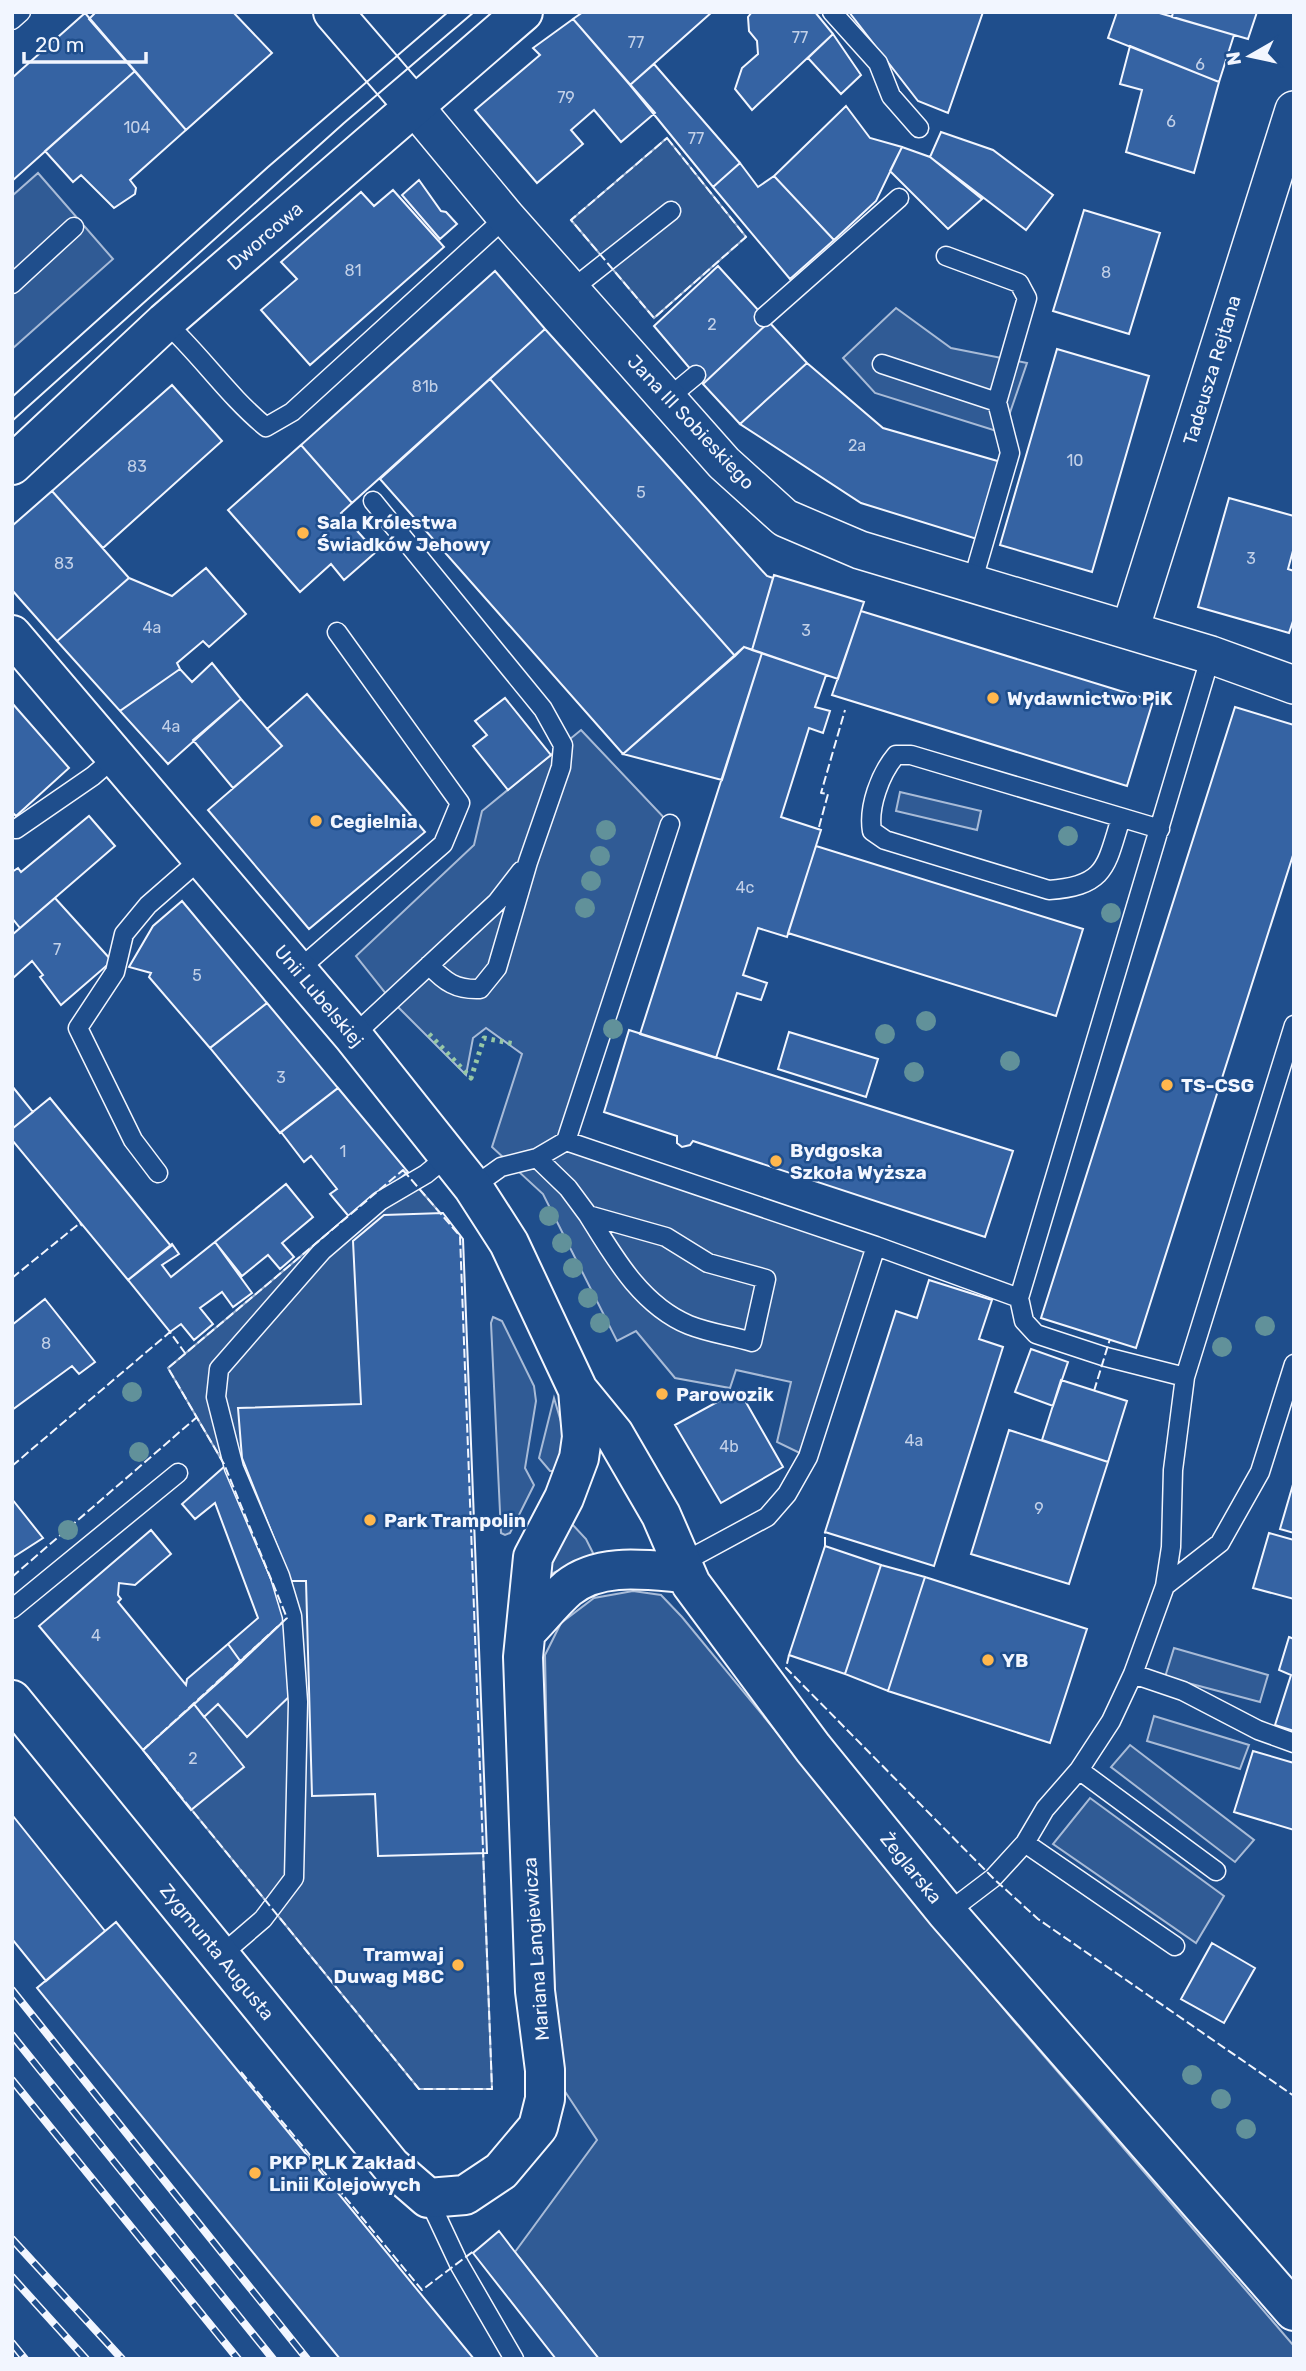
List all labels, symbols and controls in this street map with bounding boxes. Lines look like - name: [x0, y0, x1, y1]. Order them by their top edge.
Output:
- scale bar: [24, 21, 147, 65]
- north arrow: [1215, 21, 1285, 91]
- house number: 77: [792, 28, 808, 47]
- text: 20 m: [35, 32, 84, 57]
- house number: 77: [628, 33, 644, 52]
- text: N: [1221, 50, 1246, 67]
- house number: 6: [1195, 55, 1205, 74]
- house number: 79: [557, 88, 575, 107]
- house number: 6: [1166, 112, 1176, 131]
- house number: 104: [124, 118, 151, 137]
- house number: 77: [688, 129, 704, 148]
- street label: Dworcowa: [223, 197, 307, 275]
- house number: 81: [344, 261, 362, 280]
- house number: 8: [1101, 263, 1111, 282]
- street label: Tadeusza Rejtana: [1178, 292, 1246, 448]
- house number: 2: [707, 315, 717, 334]
- street label: Jana III Sobieskiego: [623, 350, 759, 494]
- house number: 81b: [412, 377, 438, 396]
- house number: 2a: [848, 436, 866, 455]
- house number: 10: [1066, 451, 1084, 470]
- house number: 83: [127, 457, 147, 476]
- house number: 5: [636, 483, 646, 502]
- place label: Sala Królestwa Świadków Jehowy: [317, 511, 491, 556]
- marker: Sala Królestwa Świadków Jehowy: [295, 525, 311, 541]
- house number: 3: [1246, 549, 1256, 568]
- house number: 83: [54, 554, 74, 573]
- house number: 4a: [143, 618, 161, 637]
- house number: 3: [801, 621, 811, 640]
- place label: Wydawnictwo PiK: [1007, 687, 1173, 710]
- marker: Wydawnictwo PiK: [985, 690, 1001, 706]
- house number: 4a: [162, 717, 180, 736]
- place label: Cegielnia: [330, 810, 418, 833]
- marker: Cegielnia: [308, 813, 324, 829]
- house number: 4c: [736, 878, 755, 897]
- house number: 7: [53, 940, 61, 959]
- street label: Unii Lubelskiej: [269, 940, 369, 1052]
- house number: 5: [192, 966, 202, 985]
- house number: 3: [276, 1068, 286, 1087]
- place label: TS-CSG: [1181, 1074, 1254, 1097]
- marker: TS-CSG: [1159, 1077, 1175, 1093]
- place label: Bydgoska Szkoła Wyższa: [790, 1139, 927, 1184]
- house number: 1: [340, 1142, 346, 1161]
- marker: Bydgoska Szkoła Wyższa: [768, 1153, 784, 1169]
- house number: 8: [41, 1334, 51, 1353]
- place label: Parowozik: [676, 1383, 774, 1406]
- marker: Parowozik: [654, 1386, 670, 1402]
- house number: 4a: [905, 1431, 923, 1450]
- house number: 4b: [719, 1437, 739, 1456]
- house number: 9: [1034, 1499, 1044, 1518]
- place label: Park Trampolin: [384, 1509, 526, 1532]
- marker: Park Trampolin: [362, 1512, 378, 1528]
- house number: 4: [91, 1626, 101, 1645]
- place label: YB: [1002, 1649, 1028, 1672]
- marker: YB: [980, 1652, 996, 1668]
- house number: 2: [188, 1749, 198, 1768]
- street label: Żeglarska: [875, 1828, 947, 1908]
- street label: Mariana Langiewicza: [518, 1856, 554, 2042]
- street label: Zygmunta Augusta: [155, 1879, 279, 2025]
- place label: Tramwaj Duwag M8C: [333, 1943, 444, 1988]
- marker: Tramwaj Duwag M8C: [450, 1957, 466, 1973]
- place label: PKP PLK Zakład Linii Kolejowych: [269, 2151, 421, 2196]
- marker: PKP PLK Zakład Linii Kolejowych: [247, 2165, 263, 2181]

